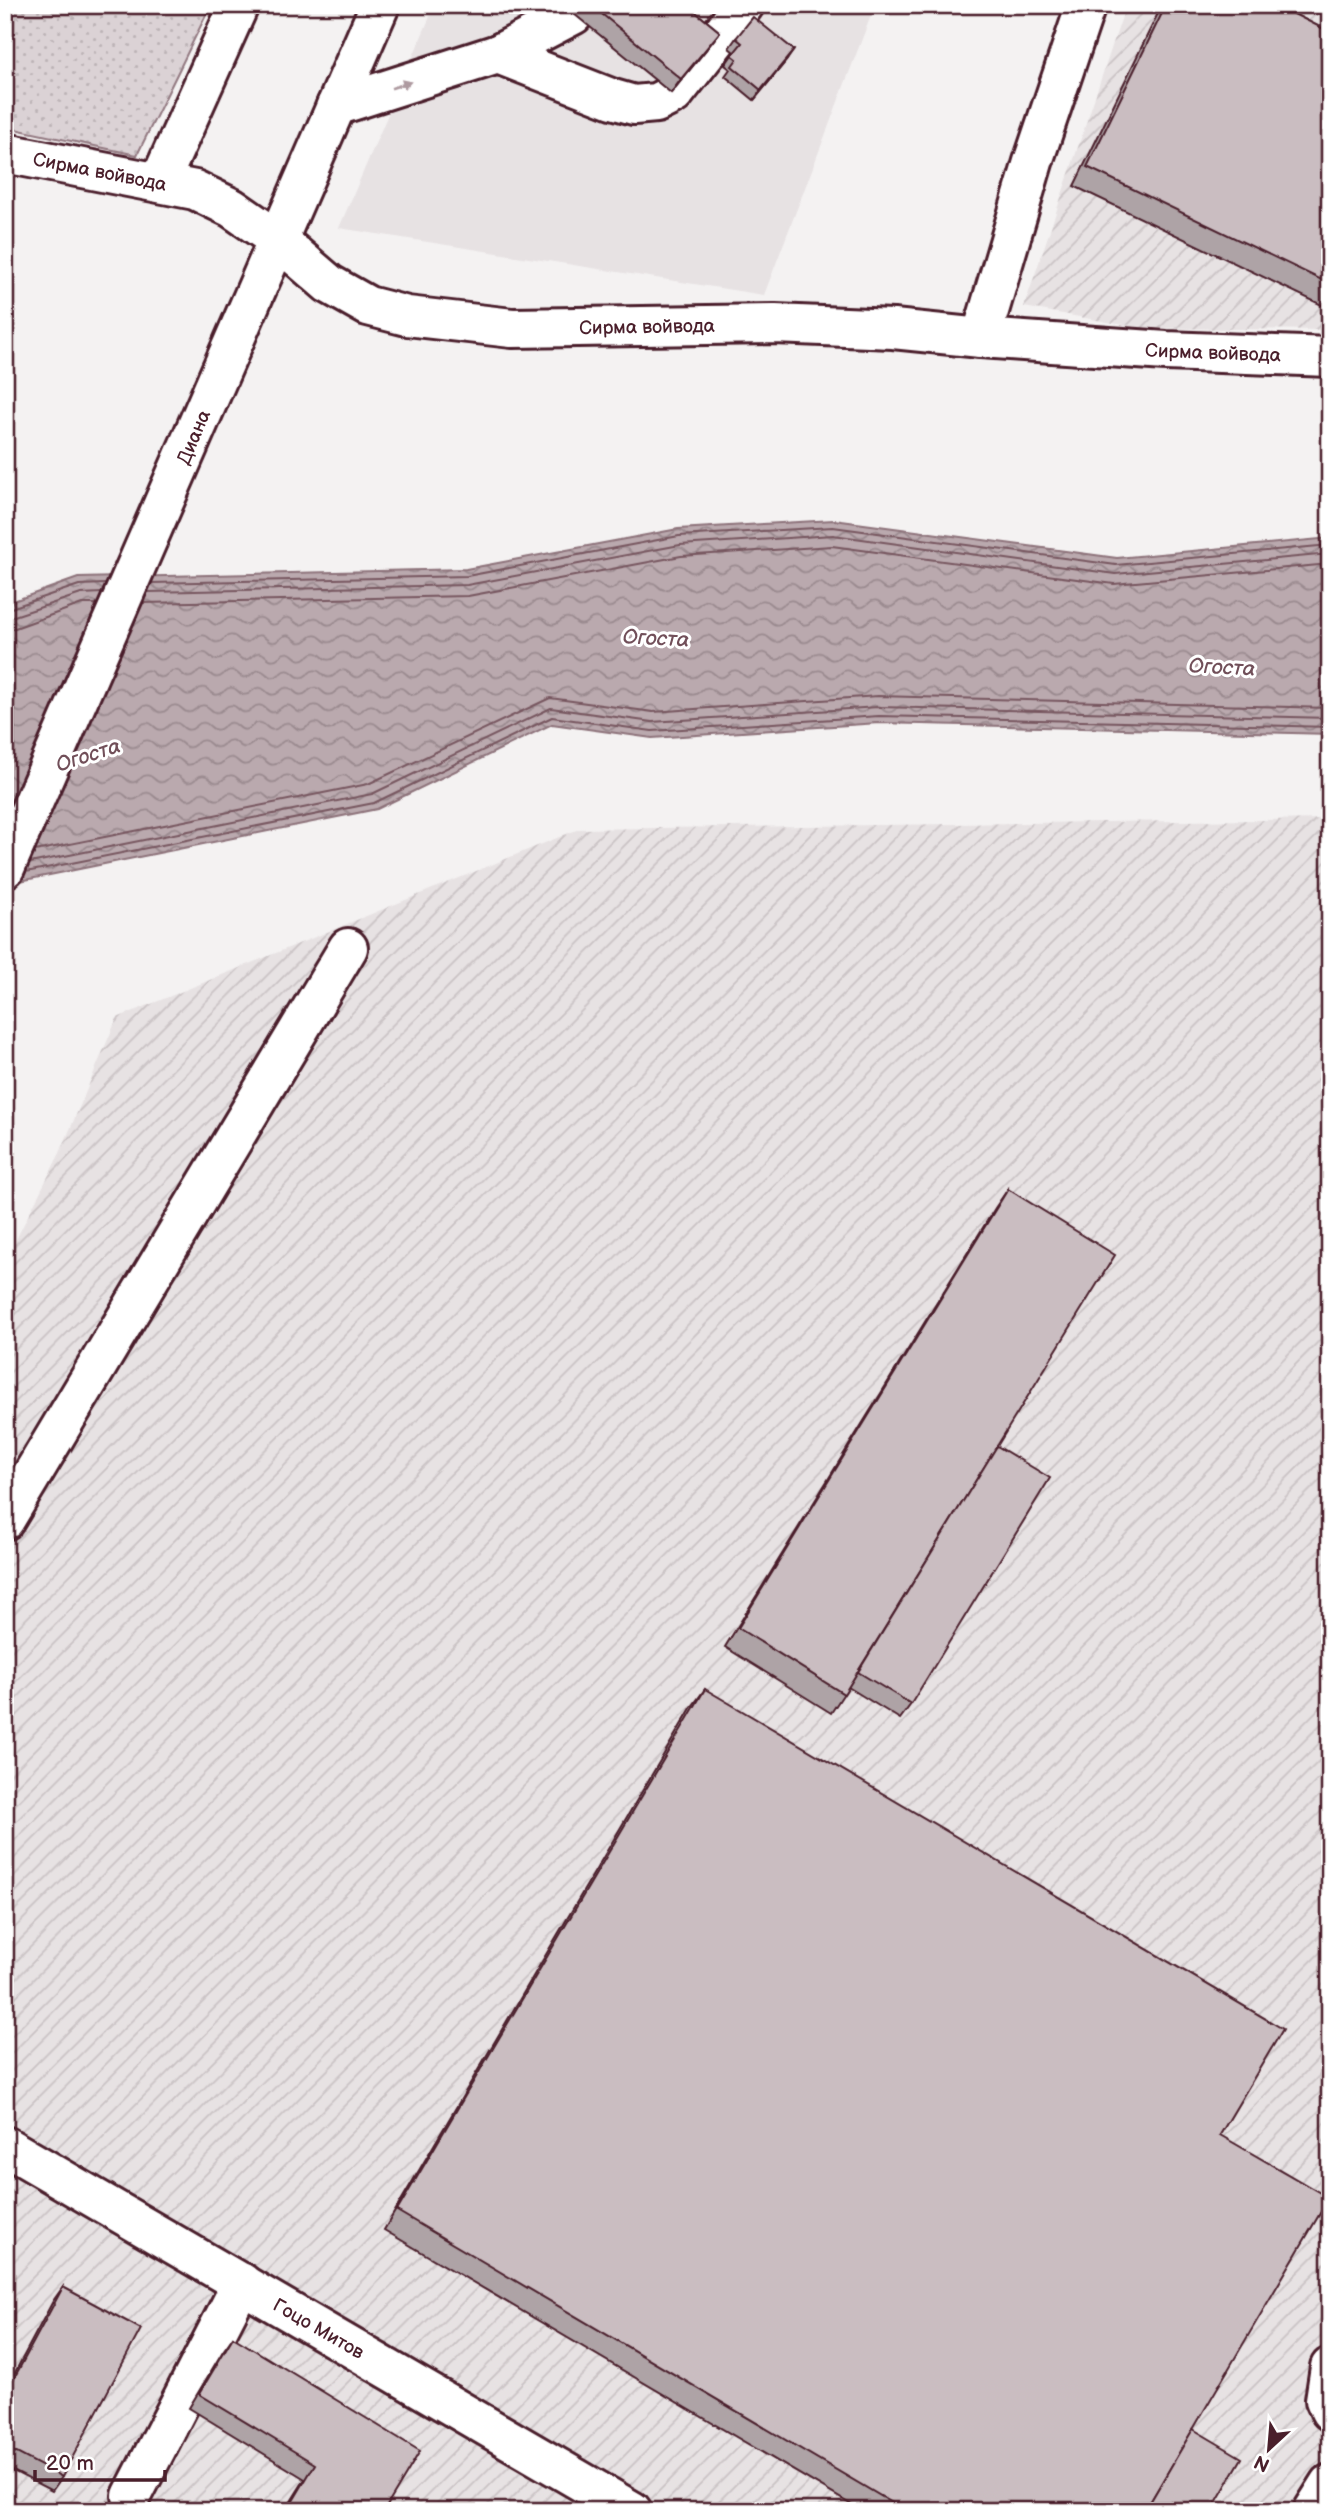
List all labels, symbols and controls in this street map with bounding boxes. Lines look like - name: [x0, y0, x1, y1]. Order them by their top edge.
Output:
- one-way arrow: [391, 79, 412, 89]
- street label: Сирма войвода: [31, 148, 169, 197]
- street label: Сирма войвода: [579, 315, 715, 340]
- street label: Сирма войвода: [1145, 340, 1281, 367]
- street label: Диана: [173, 407, 216, 468]
- water label: Огоста: [622, 624, 690, 653]
- water label: Огоста: [1188, 653, 1256, 682]
- water label: Огоста: [53, 733, 124, 778]
- street label: Гоцо Митов: [269, 2294, 368, 2365]
- north arrow: [1234, 2414, 1304, 2484]
- scale bar: [35, 2439, 164, 2483]
- text: N: [1251, 2449, 1274, 2476]
- text: 20 m: [46, 2451, 94, 2476]

